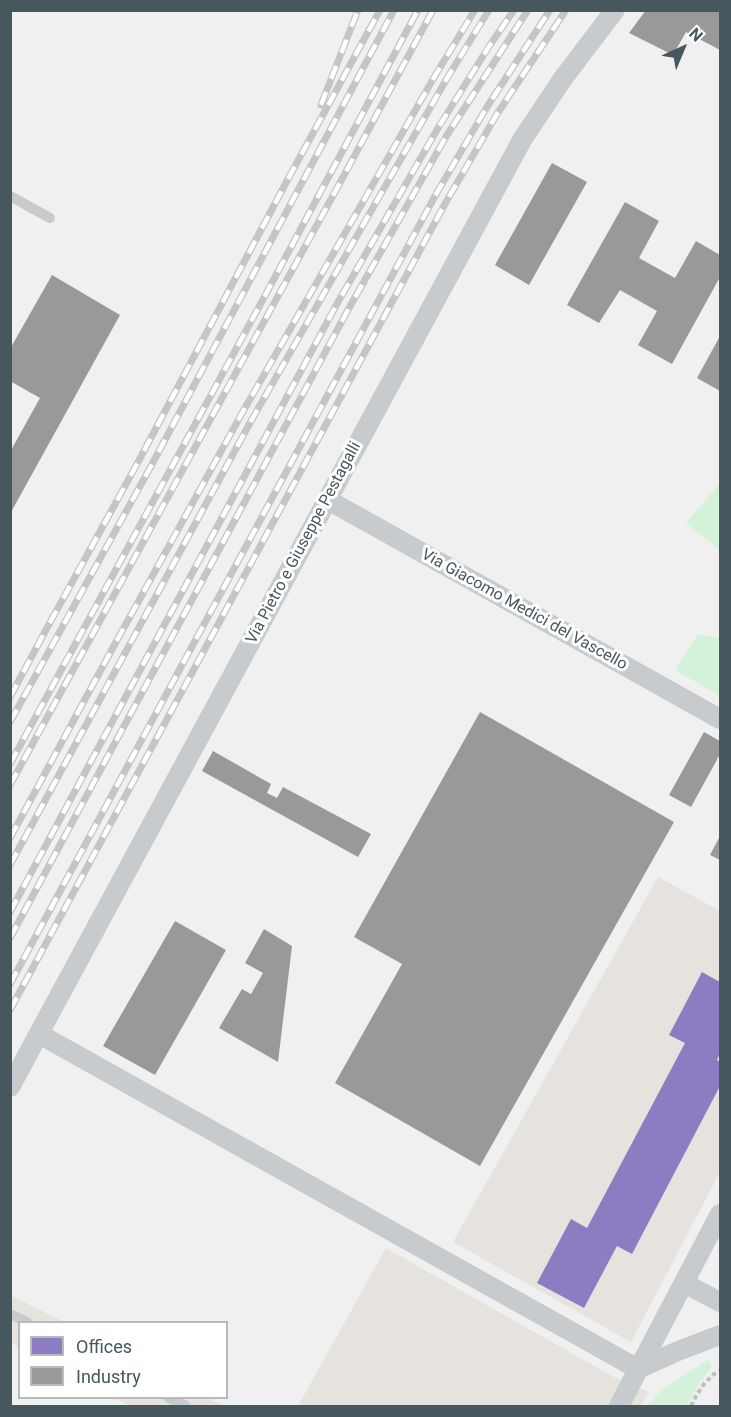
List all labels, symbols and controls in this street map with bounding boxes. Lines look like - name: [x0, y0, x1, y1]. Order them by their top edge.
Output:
- north arrow: [653, 18, 713, 78]
- text: N: [685, 24, 707, 45]
- street label: Via Pietro e Giuseppe Pestagalli: [242, 439, 366, 647]
- street label: Via Giacomo Medici del Vascello: [418, 545, 630, 675]
- legend: [18, 1321, 228, 1399]
- text: Offices: [76, 1336, 132, 1357]
- text: Industry: [76, 1366, 141, 1387]

